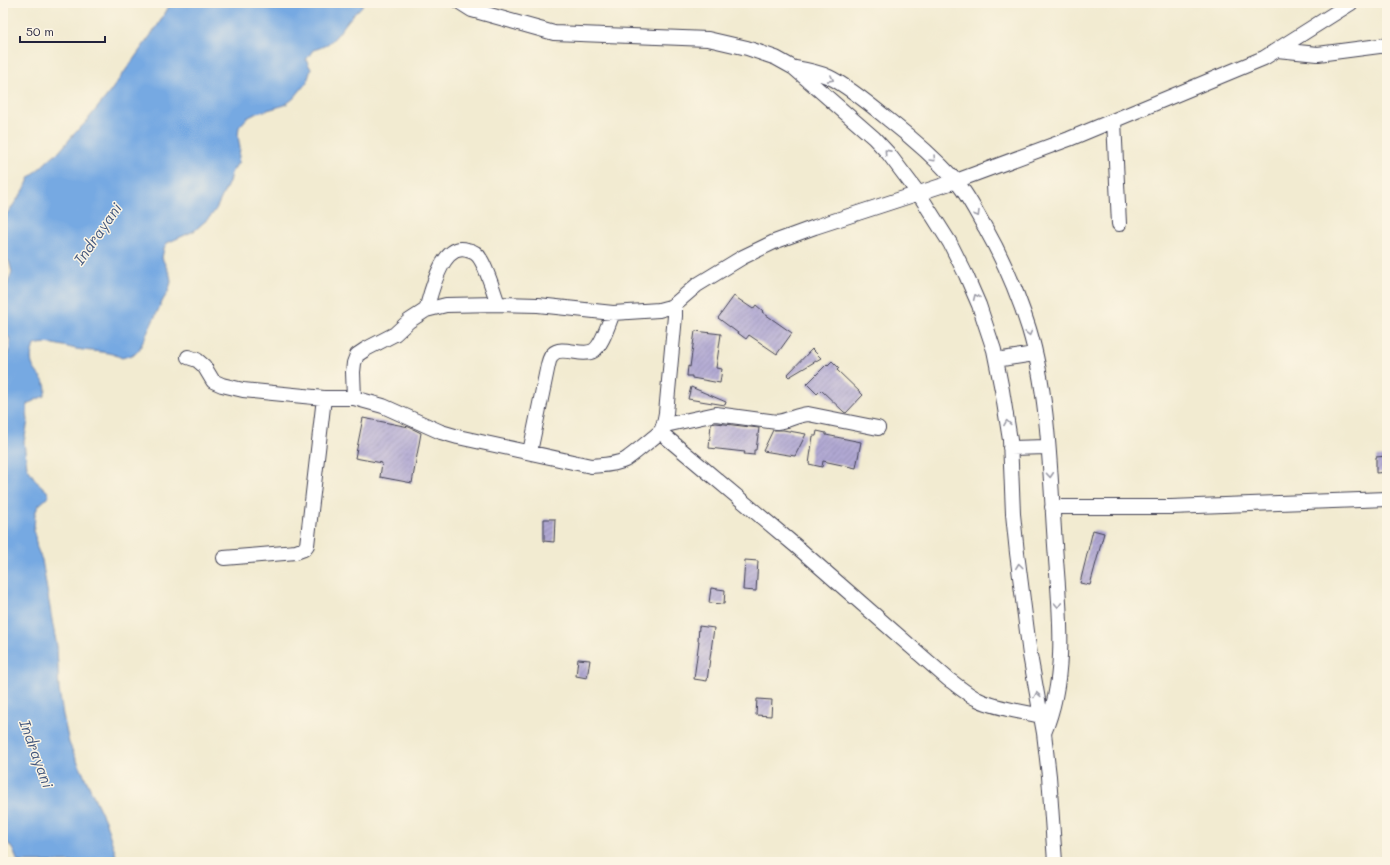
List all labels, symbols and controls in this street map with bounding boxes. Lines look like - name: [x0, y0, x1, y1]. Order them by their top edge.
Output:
- scale bar: [20, 18, 105, 44]
- text: 50 m: [26, 23, 54, 39]
- one-way arrow: [827, 74, 834, 82]
- one-way arrow: [884, 149, 891, 157]
- one-way arrow: [928, 154, 936, 162]
- water label: Indrayani: [69, 198, 126, 268]
- one-way arrow: [972, 210, 980, 217]
- one-way arrow: [973, 294, 981, 301]
- one-way arrow: [1025, 330, 1033, 336]
- one-way arrow: [1003, 420, 1012, 426]
- one-way arrow: [1045, 472, 1054, 478]
- one-way arrow: [1014, 563, 1023, 569]
- one-way arrow: [1054, 602, 1063, 608]
- one-way arrow: [1033, 692, 1042, 698]
- water label: Indrayani: [15, 717, 59, 791]

